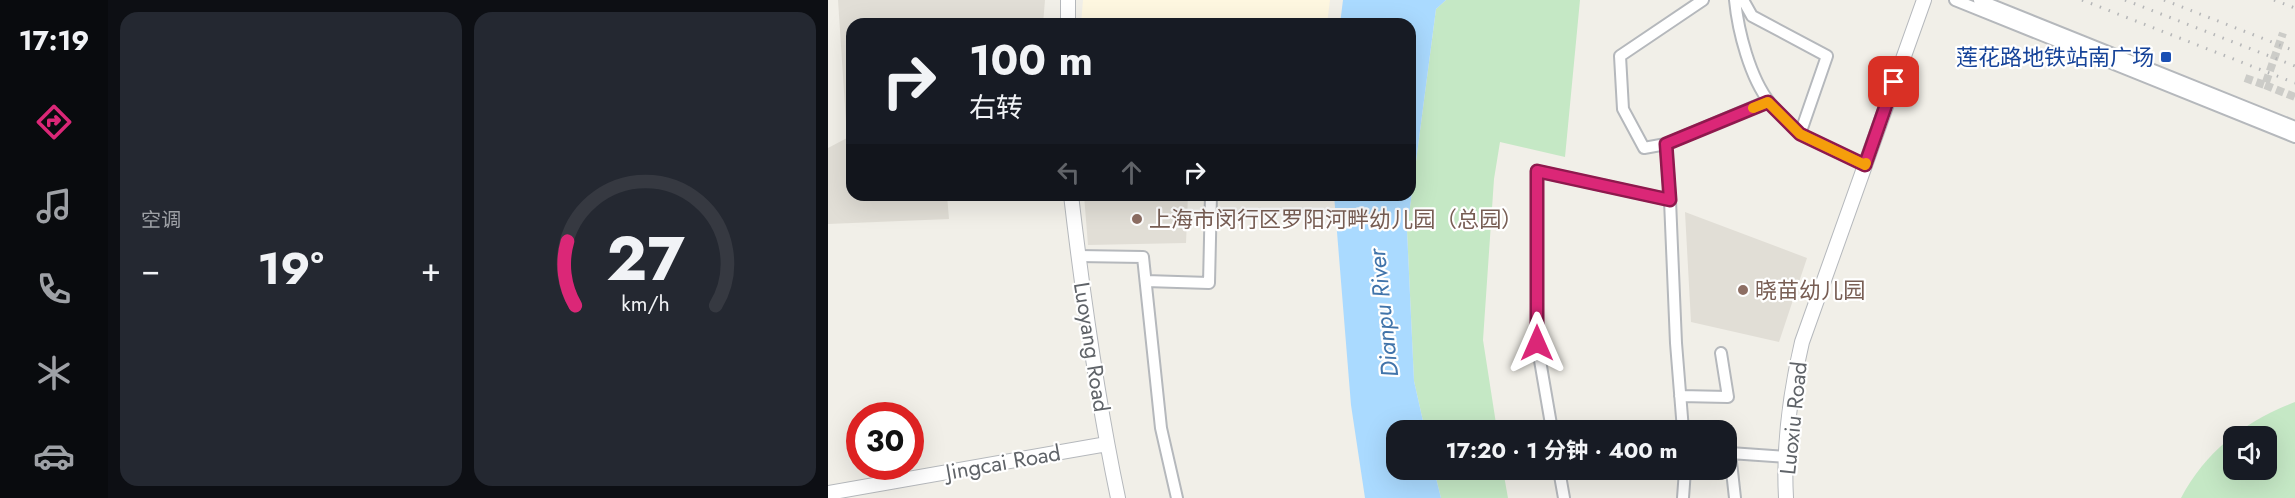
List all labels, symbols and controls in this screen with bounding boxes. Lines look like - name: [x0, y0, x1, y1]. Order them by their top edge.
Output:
- text: 17:19: [19, 21, 89, 60]
- text: 100 m: [969, 30, 1093, 91]
- place label: 莲花路地铁站南广场: [1956, 41, 2154, 73]
- icon: right: [870, 42, 948, 120]
- marker: 莲花路地铁站南广场: [2159, 50, 2173, 64]
- pin: [1868, 56, 1919, 107]
- icon: arrive: [1877, 65, 1910, 98]
- text: 右转: [969, 88, 1023, 127]
- icon: directions: [33, 101, 75, 143]
- icon: left: [1052, 156, 1085, 189]
- icon: ahead: [1115, 156, 1148, 189]
- icon: right: [1178, 156, 1211, 189]
- icon: music: [33, 185, 75, 227]
- place label: 上海市闵行区罗阳河畔幼儿园（总园）: [1149, 203, 1523, 235]
- text: 空调: [141, 206, 181, 235]
- marker: 上海市闵行区罗阳河畔幼儿园（总园）: [1130, 212, 1144, 226]
- text: 27: [606, 213, 685, 303]
- text: 19°: [257, 236, 324, 301]
- water label: Dianpu River: [1359, 245, 1407, 379]
- text: −: [141, 246, 160, 293]
- text: +: [421, 246, 441, 293]
- icon: phone: [33, 268, 75, 310]
- place label: 晓苗幼儿园: [1755, 274, 1865, 306]
- street label: Luoyang Road: [1066, 280, 1118, 414]
- marker: 晓苗幼儿园: [1736, 283, 1750, 297]
- text: km/h: [621, 288, 669, 319]
- position arrow: [1505, 311, 1569, 375]
- icon: climate: [33, 352, 75, 394]
- street label: Luoxiu Road: [1771, 360, 1815, 476]
- speed limit sign: 30: [846, 402, 924, 480]
- map controls: [2223, 426, 2277, 480]
- button: sound: [2223, 426, 2277, 480]
- text: 17:20 · 1 分钟 · 400 m: [1445, 434, 1678, 466]
- icon: car: [33, 435, 75, 477]
- street label: Jingcai Road: [940, 436, 1063, 488]

